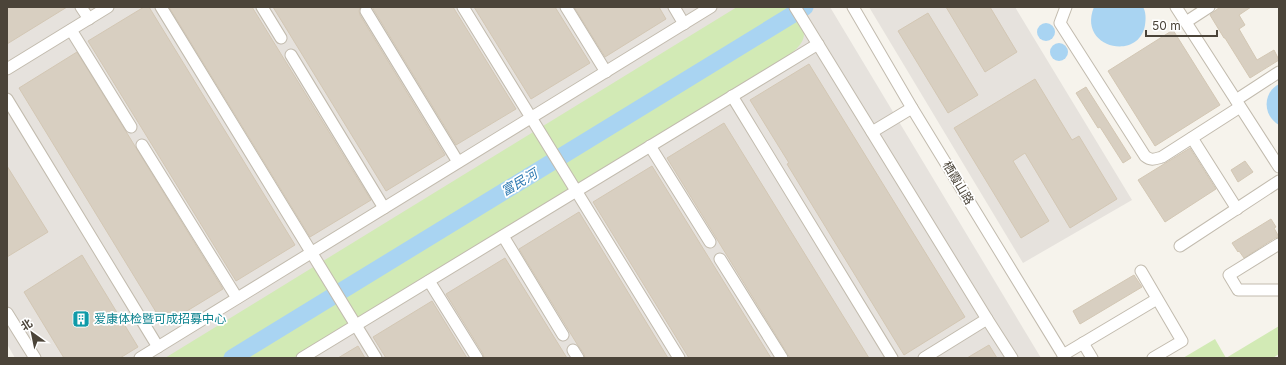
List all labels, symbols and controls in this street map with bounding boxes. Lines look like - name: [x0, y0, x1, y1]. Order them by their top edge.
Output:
- scale bar: [1146, 12, 1217, 38]
- text: 50 m: [1152, 18, 1181, 33]
- street label: 栖霞山路: [940, 158, 977, 207]
- water label: 富民河: [498, 164, 542, 199]
- building icon: 爱康体检暨可成招募中心: [71, 309, 91, 329]
- place label: 爱康体检暨可成招募中心: [94, 311, 226, 326]
- north arrow: [12, 313, 52, 353]
- text: 北: [18, 316, 35, 333]

